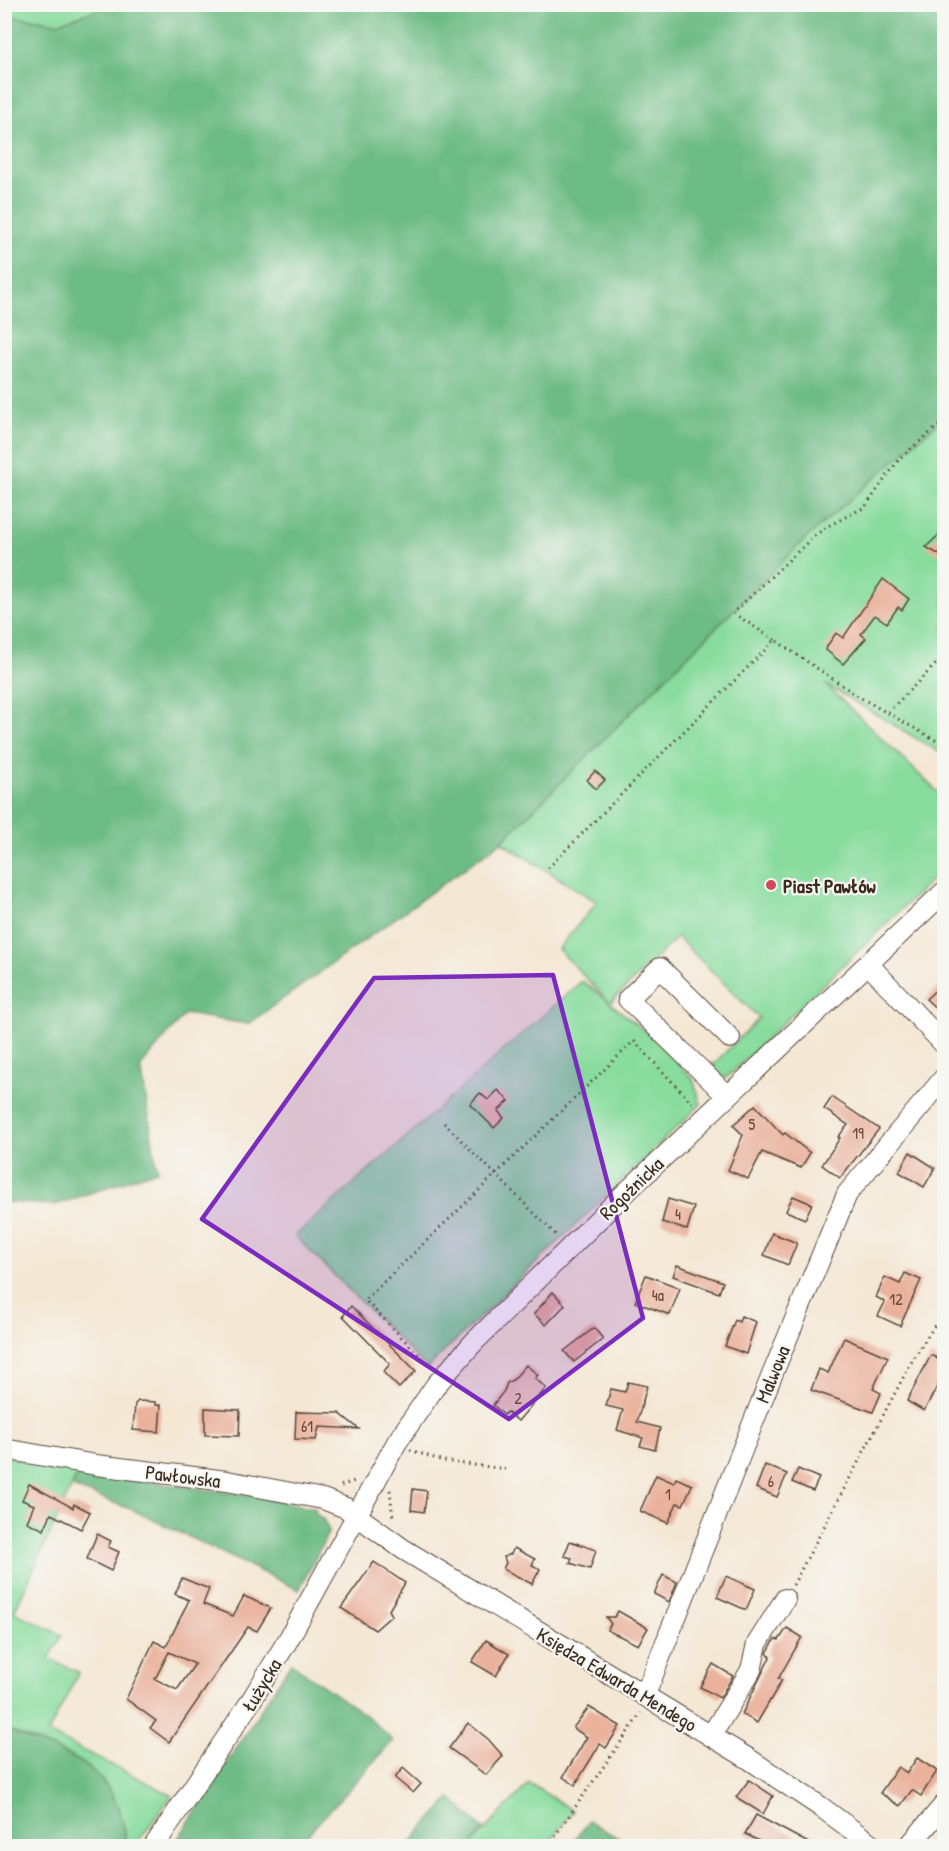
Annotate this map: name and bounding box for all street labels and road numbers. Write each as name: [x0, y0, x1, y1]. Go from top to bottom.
street label: Rogoźnicka: [593, 1150, 669, 1226]
street label: Malwowa: [748, 1341, 796, 1407]
street label: Pawłowska: [144, 1458, 222, 1494]
street label: Księdza Edwarda Mendego: [532, 1620, 702, 1738]
street label: Łużycka: [235, 1653, 288, 1717]

